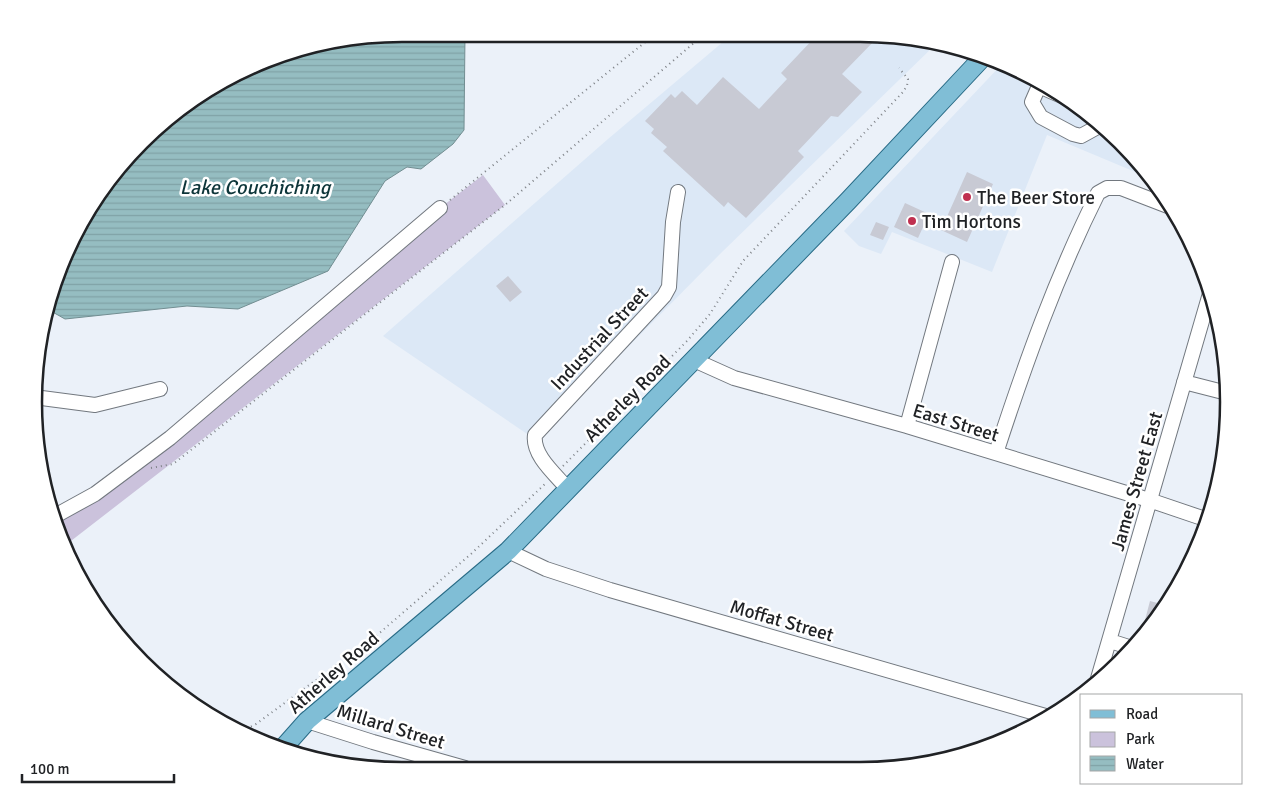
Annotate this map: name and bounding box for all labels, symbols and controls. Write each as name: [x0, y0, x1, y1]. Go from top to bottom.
water label: Lake Couchiching: [180, 175, 332, 200]
place label: The Beer Store: [977, 186, 1095, 210]
marker: The Beer Store: [961, 191, 973, 203]
place label: Tim Hortons: [922, 210, 1021, 234]
marker: Tim Hortons: [906, 215, 918, 227]
street label: Industrial Street: [546, 282, 654, 395]
street label: Atherley Road: [579, 350, 676, 447]
street label: East Street: [910, 398, 1002, 448]
street label: James Street East: [1106, 409, 1168, 554]
street label: Moffat Street: [727, 595, 837, 647]
street label: Atherley Road: [283, 627, 384, 719]
legend: [1080, 694, 1243, 784]
street label: Millard Street: [334, 699, 448, 755]
text: Road: [1126, 705, 1158, 723]
text: Park: [1126, 730, 1155, 748]
scale bar: [22, 752, 175, 784]
text: Water: [1126, 755, 1164, 773]
text: 100 m: [30, 760, 70, 778]

